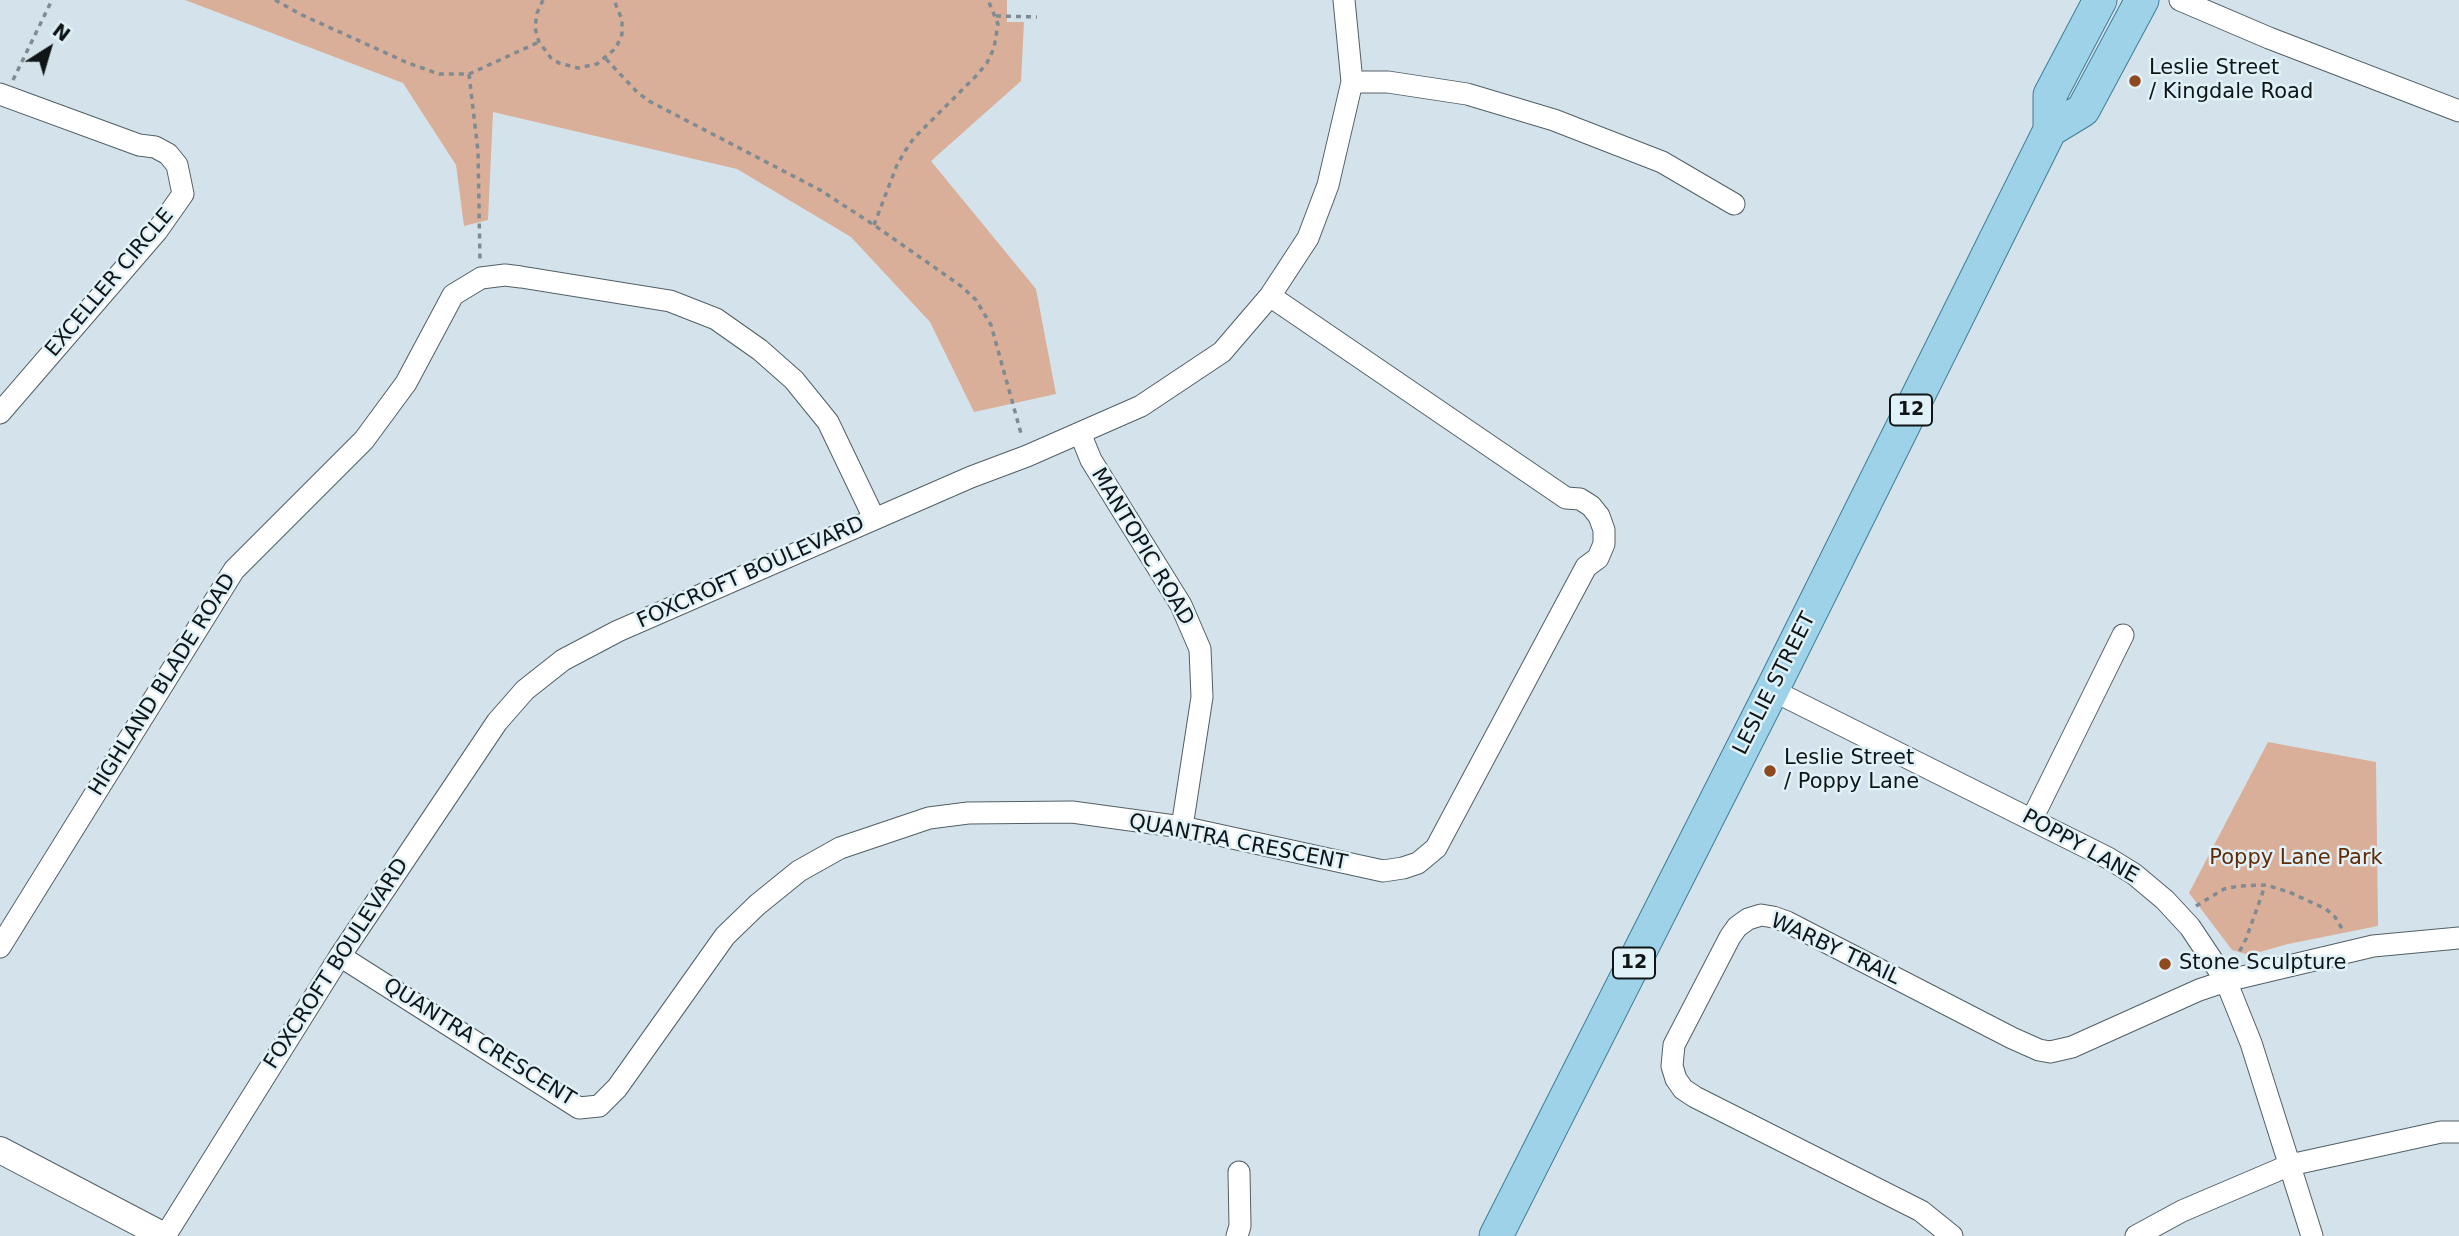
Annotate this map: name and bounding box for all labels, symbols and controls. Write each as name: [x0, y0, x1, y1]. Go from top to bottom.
north arrow: [14, 14, 84, 84]
text: N: [49, 19, 75, 46]
place label: Leslie Street / Kingdale Road: [2149, 56, 2313, 106]
marker: Leslie Street / Kingdale Road: [2127, 73, 2143, 89]
street label: EXCELLER CIRCLE: [41, 204, 179, 362]
road number: 12: [1890, 394, 1932, 426]
street label: MANTOPIC ROAD: [1085, 464, 1199, 630]
street label: FOXCROFT BOULEVARD: [633, 511, 869, 635]
street label: HIGHLAND BLADE ROAD: [84, 569, 242, 801]
street label: LESLIE STREET: [1728, 609, 1822, 759]
place label: Leslie Street / Poppy Lane: [1784, 746, 1919, 796]
marker: Leslie Street / Poppy Lane: [1762, 763, 1778, 779]
street label: POPPY LANE: [2017, 805, 2143, 889]
street label: QUANTRA CRESCENT: [1127, 809, 1349, 877]
park label: Poppy Lane Park: [2209, 846, 2383, 872]
street label: FOXCROFT BOULEVARD: [259, 854, 415, 1074]
street label: WARBY TRAIL: [1766, 909, 1904, 991]
road number: 12: [1613, 948, 1655, 979]
place label: Stone Sculpture: [2179, 951, 2346, 977]
marker: Stone Sculpture: [2157, 956, 2173, 972]
street label: QUANTRA CRESCENT: [378, 974, 580, 1112]

